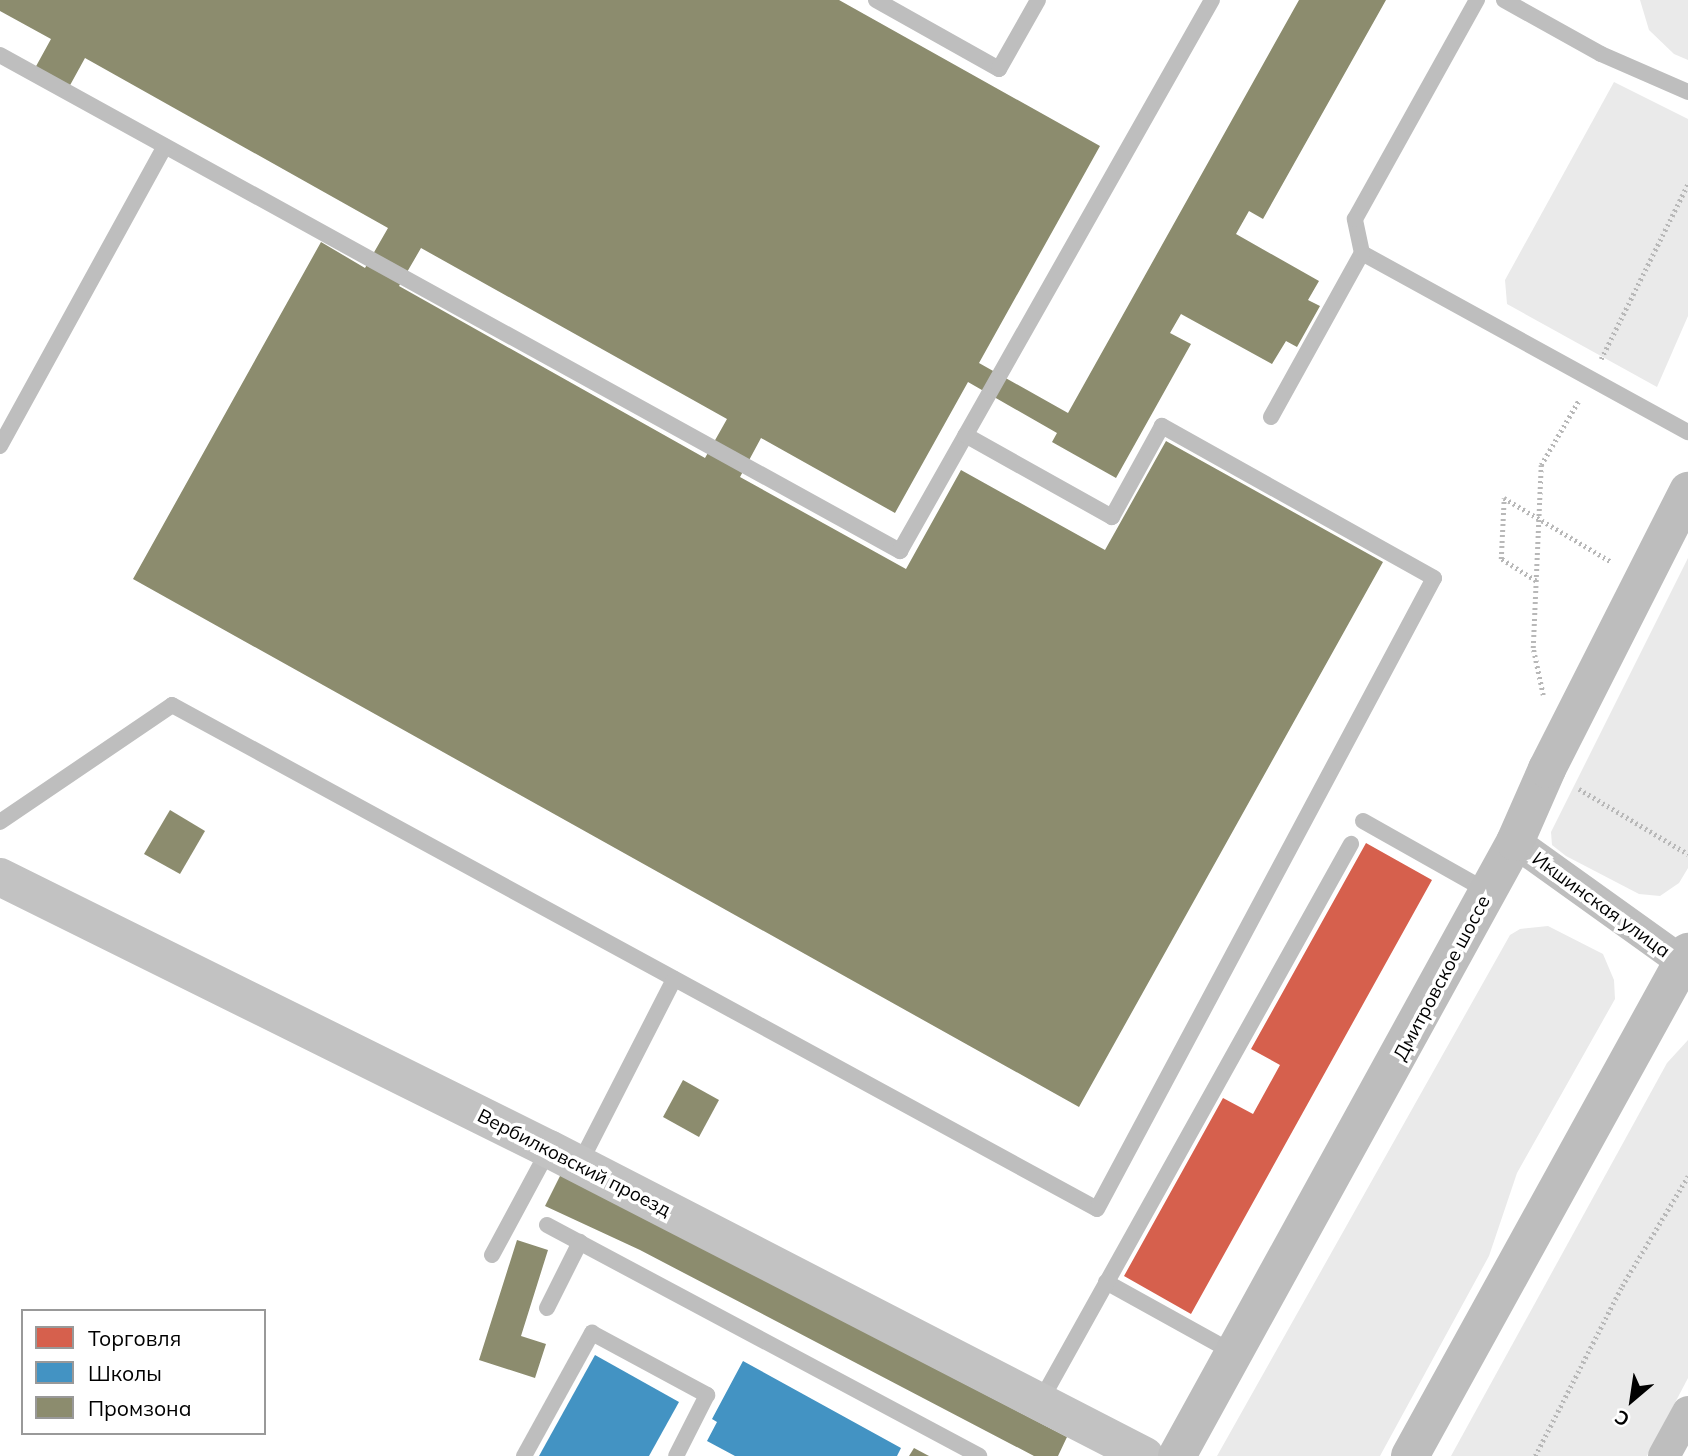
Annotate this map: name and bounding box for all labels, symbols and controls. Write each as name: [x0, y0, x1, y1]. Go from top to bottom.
street label: Икшинская улица: [1528, 847, 1674, 963]
street label: Дмитровское шоссе: [1389, 891, 1495, 1065]
street label: Вербилковский проезд: [474, 1104, 674, 1222]
legend: [21, 1309, 266, 1435]
text: Торговля: [88, 1325, 181, 1351]
text: Школы: [88, 1360, 162, 1386]
north arrow: [1597, 1365, 1667, 1435]
text: Промзона: [88, 1395, 191, 1421]
text: С: [1610, 1405, 1633, 1432]

